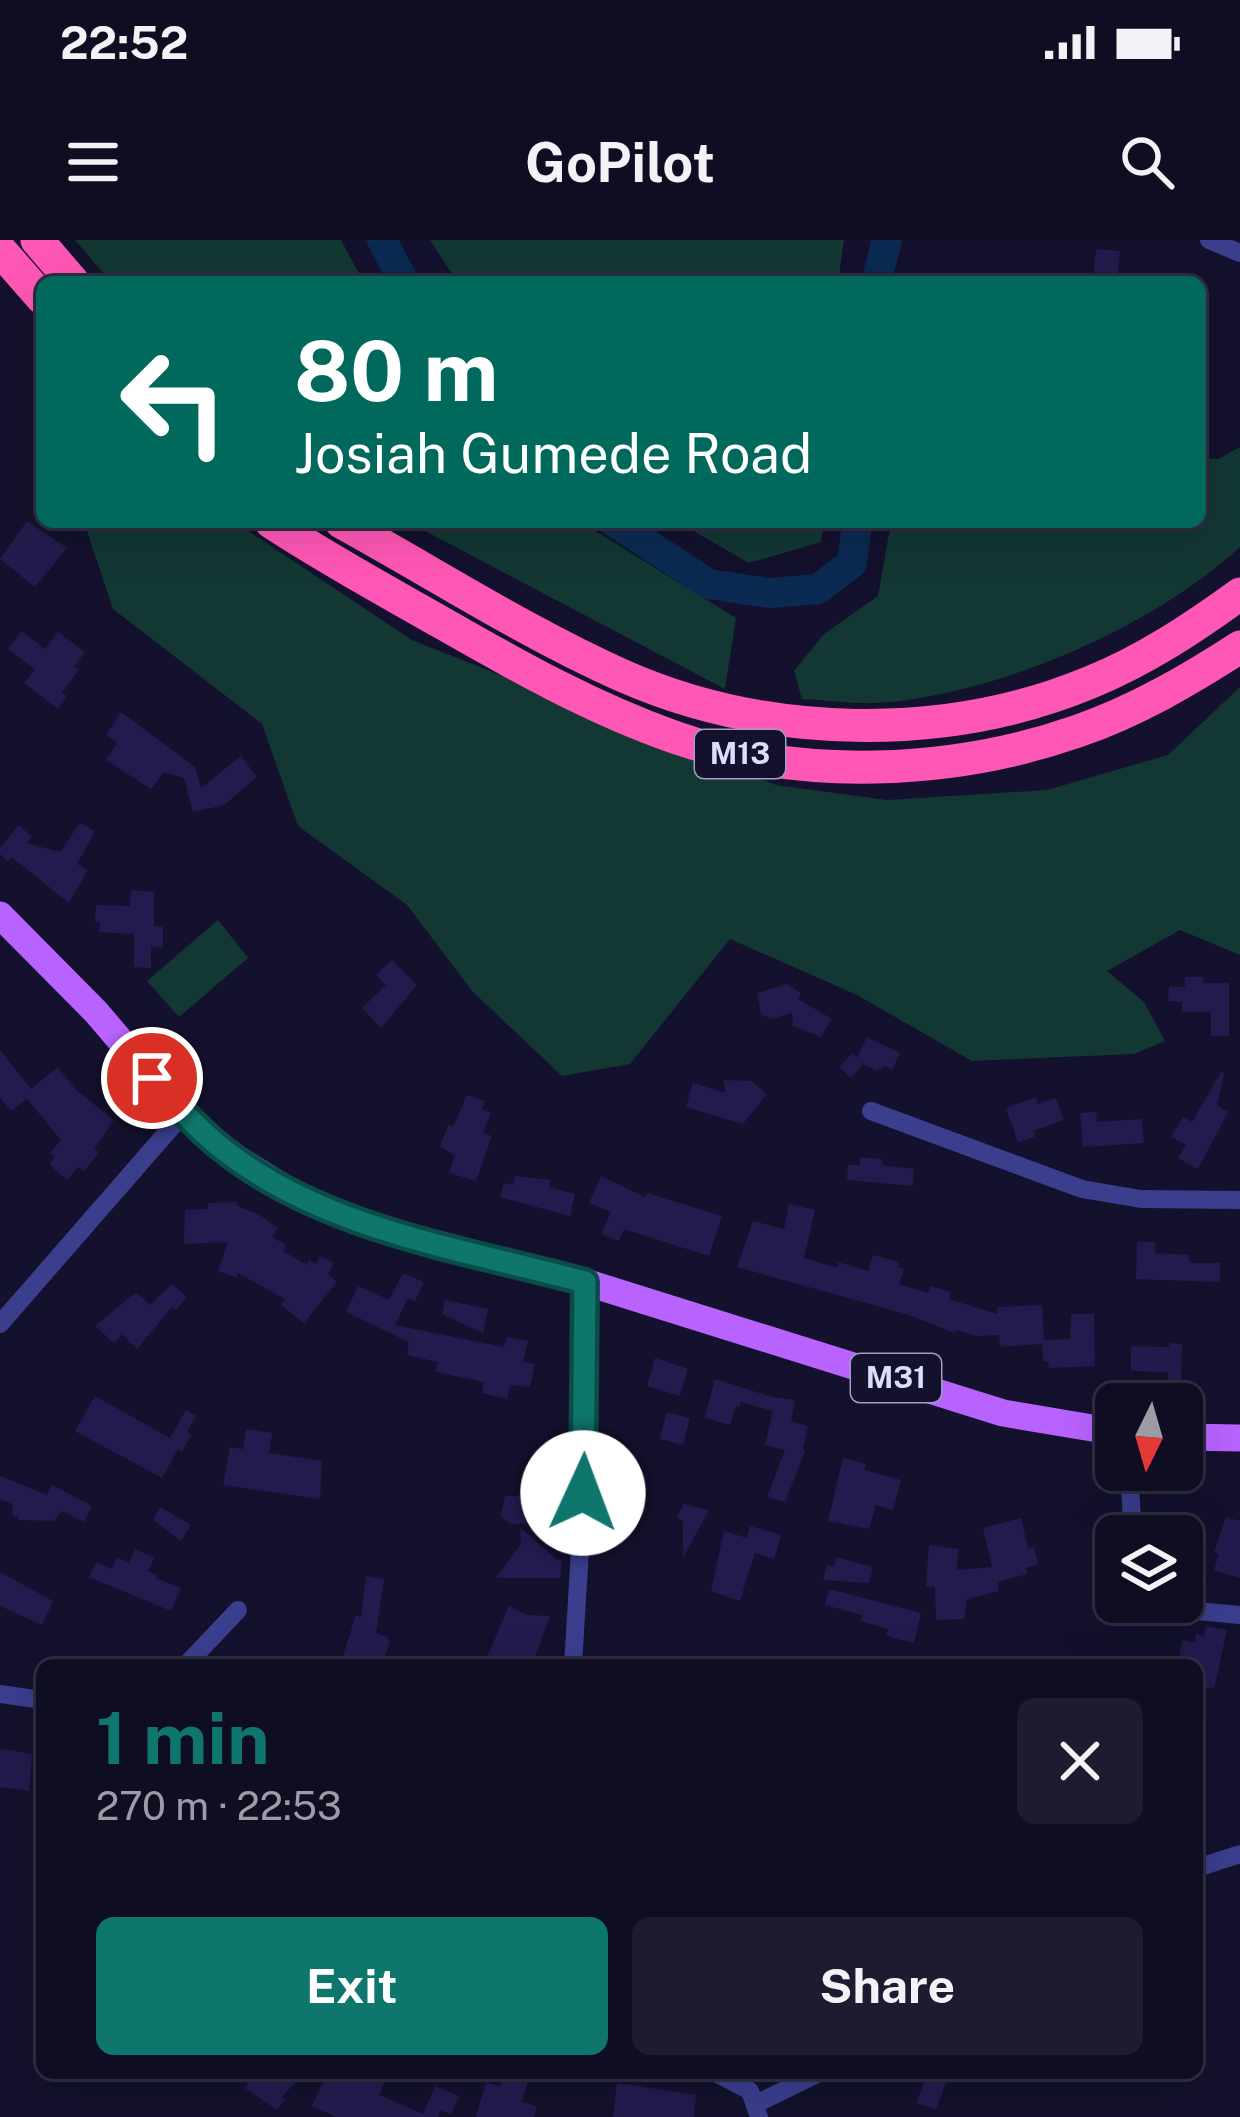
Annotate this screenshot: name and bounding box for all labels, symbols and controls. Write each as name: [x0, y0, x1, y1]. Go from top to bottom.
text: 22:52: [60, 16, 188, 69]
icon: menu: [60, 129, 126, 195]
icon: search: [1114, 129, 1180, 195]
text: GoPilot: [525, 131, 715, 194]
text: 80 m: [294, 321, 498, 420]
icon: left: [96, 324, 252, 480]
text: Josiah Gumede Road: [294, 422, 812, 485]
road number: M13: [695, 730, 785, 778]
pin: [101, 1027, 203, 1129]
icon: arrive: [119, 1045, 185, 1111]
road number: M31: [851, 1354, 941, 1402]
north arrow: [1095, 1383, 1203, 1491]
map controls: [1095, 1383, 1203, 1623]
position arrow: [520, 1430, 646, 1556]
button: layers: [1095, 1515, 1203, 1623]
text: 1 min: [96, 1696, 270, 1780]
button: close: [1017, 1698, 1143, 1824]
text: 270 m · 22:53: [96, 1783, 341, 1829]
button: Exit: [96, 1917, 608, 2055]
button: Share: [632, 1917, 1143, 2055]

